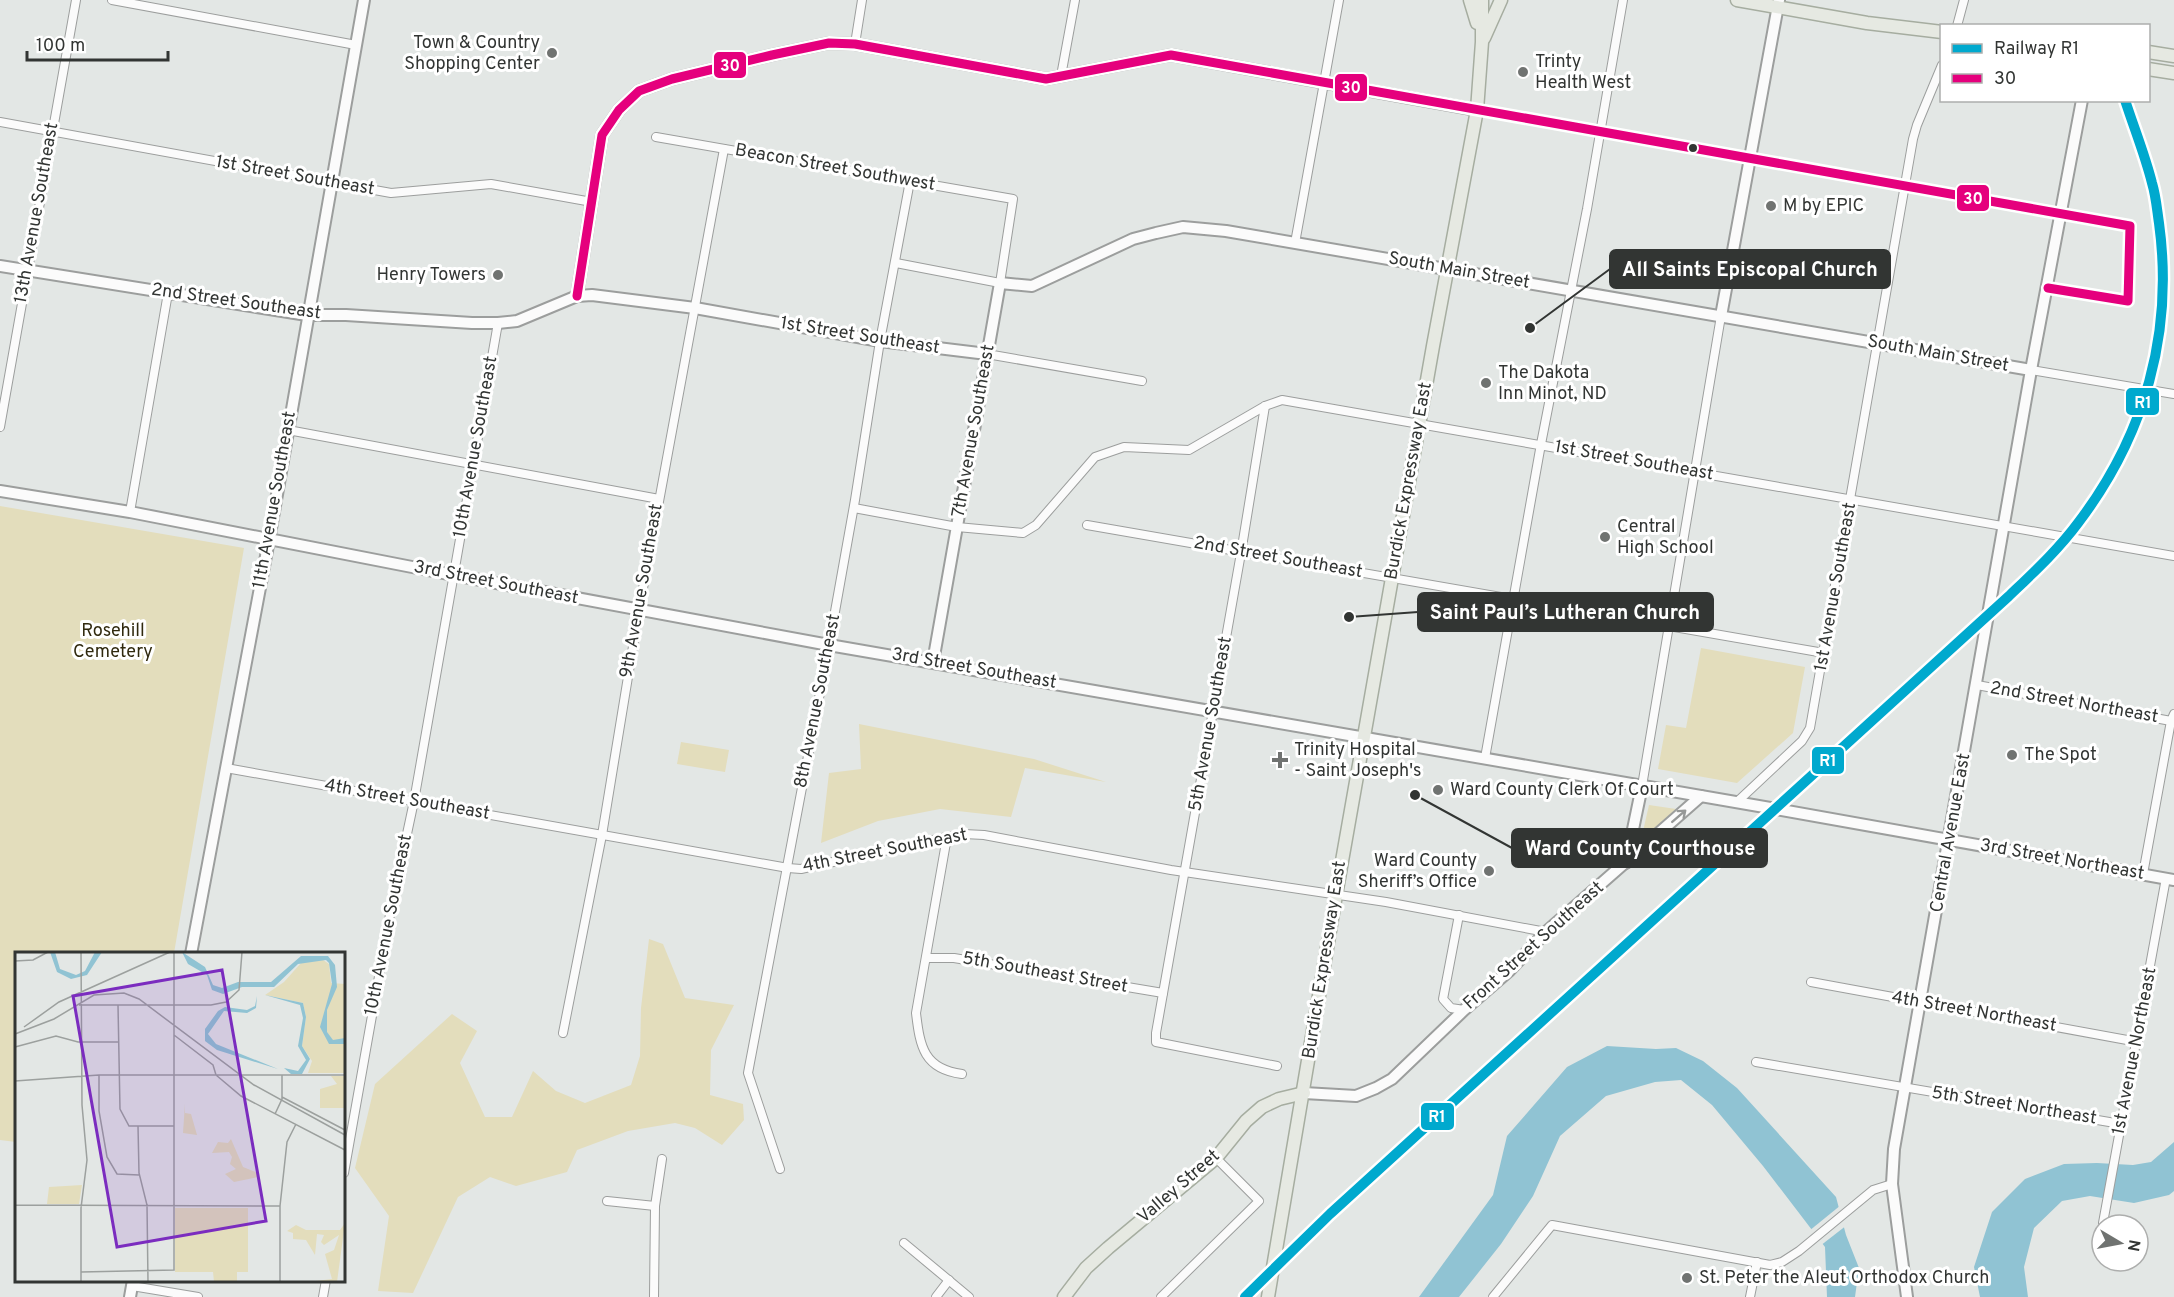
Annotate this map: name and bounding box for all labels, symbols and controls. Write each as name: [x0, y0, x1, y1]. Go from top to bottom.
scale bar: [27, 24, 168, 62]
legend: [1940, 24, 2150, 102]
place label: Town & Country Shopping Center: [404, 32, 540, 76]
text: 100 m: [36, 35, 85, 58]
text: Railway R1: [1994, 38, 2079, 61]
marker: Town & Country Shopping Center: [545, 46, 559, 60]
line badge: 30: [713, 51, 747, 79]
place label: Trinty Health West: [1535, 51, 1631, 95]
text: 30: [720, 57, 740, 77]
marker: Trinty Health West: [1516, 65, 1530, 79]
text: 30: [1994, 68, 2016, 91]
line badge: 30: [1334, 73, 1368, 102]
text: 30: [1341, 79, 1361, 99]
street label: 13th Avenue Southeast: [10, 121, 64, 305]
street label: Beacon Street Southwest: [733, 139, 937, 197]
unlabelled marker: [1687, 142, 1699, 154]
street label: 1st Street Southeast: [214, 151, 376, 201]
line badge: 30: [1956, 184, 1990, 212]
text: 30: [1963, 190, 1983, 210]
place label: M by EPIC: [1783, 195, 1864, 218]
marker: M by EPIC: [1764, 199, 1778, 213]
street label: South Main Street: [1386, 247, 1532, 295]
callout: All Saints Episcopal Church: [1610, 250, 1890, 288]
text: All Saints Episcopal Church: [1622, 258, 1878, 284]
place label: Henry Towers: [376, 264, 486, 287]
marker: Henry Towers: [491, 268, 505, 282]
street label: 2nd Street Southeast: [150, 279, 322, 325]
street label: 1st Street Southeast: [779, 312, 941, 360]
street label: South Main Street: [1865, 330, 2011, 378]
street label: 7th Avenue Southeast: [947, 343, 1001, 519]
street label: 10th Avenue Southeast: [449, 354, 503, 540]
place label: The Dakota Inn Minot, ND: [1498, 362, 1607, 406]
marker: The Dakota Inn Minot, ND: [1479, 376, 1493, 390]
street label: Burdick Expressway East: [1380, 380, 1438, 582]
line badge: R1: [2125, 387, 2160, 416]
text: R1: [2134, 394, 2152, 414]
street label: 11th Avenue Southeast: [248, 410, 302, 590]
street label: 1st Street Southeast: [1553, 436, 1715, 486]
street label: 1st Avenue Southeast: [1810, 501, 1862, 673]
street label: 9th Avenue Southeast: [615, 502, 669, 680]
place label: Central High School: [1617, 516, 1714, 560]
marker: Central High School: [1598, 530, 1612, 544]
street label: 2nd Street Southeast: [1192, 532, 1364, 584]
street label: 3rd Street Southeast: [412, 556, 580, 610]
callout: Saint Paul’s Lutheran Church: [1418, 593, 1713, 631]
text: Saint Paul’s Lutheran Church: [1430, 601, 1700, 627]
street label: 8th Avenue Southeast: [790, 612, 846, 790]
park label: Rosehill Cemetery: [73, 620, 153, 664]
street label: 5th Avenue Southeast: [1184, 635, 1238, 813]
street label: 3rd Street Southeast: [890, 643, 1058, 695]
street label: 2nd Street Northeast: [1988, 677, 2160, 729]
place label: Trinity Hospital - Saint Joseph's: [1294, 739, 1422, 783]
place label: The Spot: [2024, 744, 2097, 767]
line badge: R1: [1811, 746, 1845, 775]
marker: The Spot: [2005, 748, 2019, 762]
marker: Trinity Hospital - Saint Joseph's: [1271, 751, 1289, 769]
street label: Central Avenue East: [1926, 751, 1976, 915]
text: R1: [1819, 752, 1837, 772]
street label: 4th Street Southeast: [323, 774, 491, 826]
place label: Ward County Clerk Of Court: [1450, 779, 1674, 802]
marker: Ward County Clerk Of Court: [1431, 783, 1445, 797]
one-way arrow: [1671, 809, 1686, 823]
street label: 4th Street Southeast: [801, 824, 969, 878]
callout: Ward County Courthouse: [1512, 829, 1767, 867]
street label: 10th Avenue Southeast: [360, 832, 418, 1018]
street label: 3rd Street Northeast: [1978, 834, 2146, 886]
text: Ward County Courthouse: [1525, 837, 1755, 863]
place label: Ward County Sheriff’s Office: [1358, 850, 1477, 894]
street label: Burdick Expressway East: [1298, 859, 1352, 1061]
marker: Ward County Sheriff’s Office: [1482, 864, 1496, 878]
street label: Front Street Southeast: [1459, 877, 1609, 1015]
street label: 5th Southeast Street: [961, 947, 1129, 999]
inset map: [15, 952, 345, 1282]
street label: 1st Avenue Northeast: [2107, 965, 2163, 1137]
street label: 4th Street Northeast: [1890, 986, 2058, 1038]
street label: 5th Street Northeast: [1930, 1082, 2098, 1130]
line badge: R1: [1420, 1102, 1455, 1131]
text: R1: [1428, 1108, 1446, 1128]
street label: Valley Street: [1133, 1145, 1225, 1229]
north arrow: [2090, 1213, 2150, 1273]
text: N: [2122, 1238, 2144, 1253]
place label: St. Peter the Aleut Orthodox Church: [1699, 1267, 1990, 1290]
marker: St. Peter the Aleut Orthodox Church: [1680, 1271, 1694, 1285]

